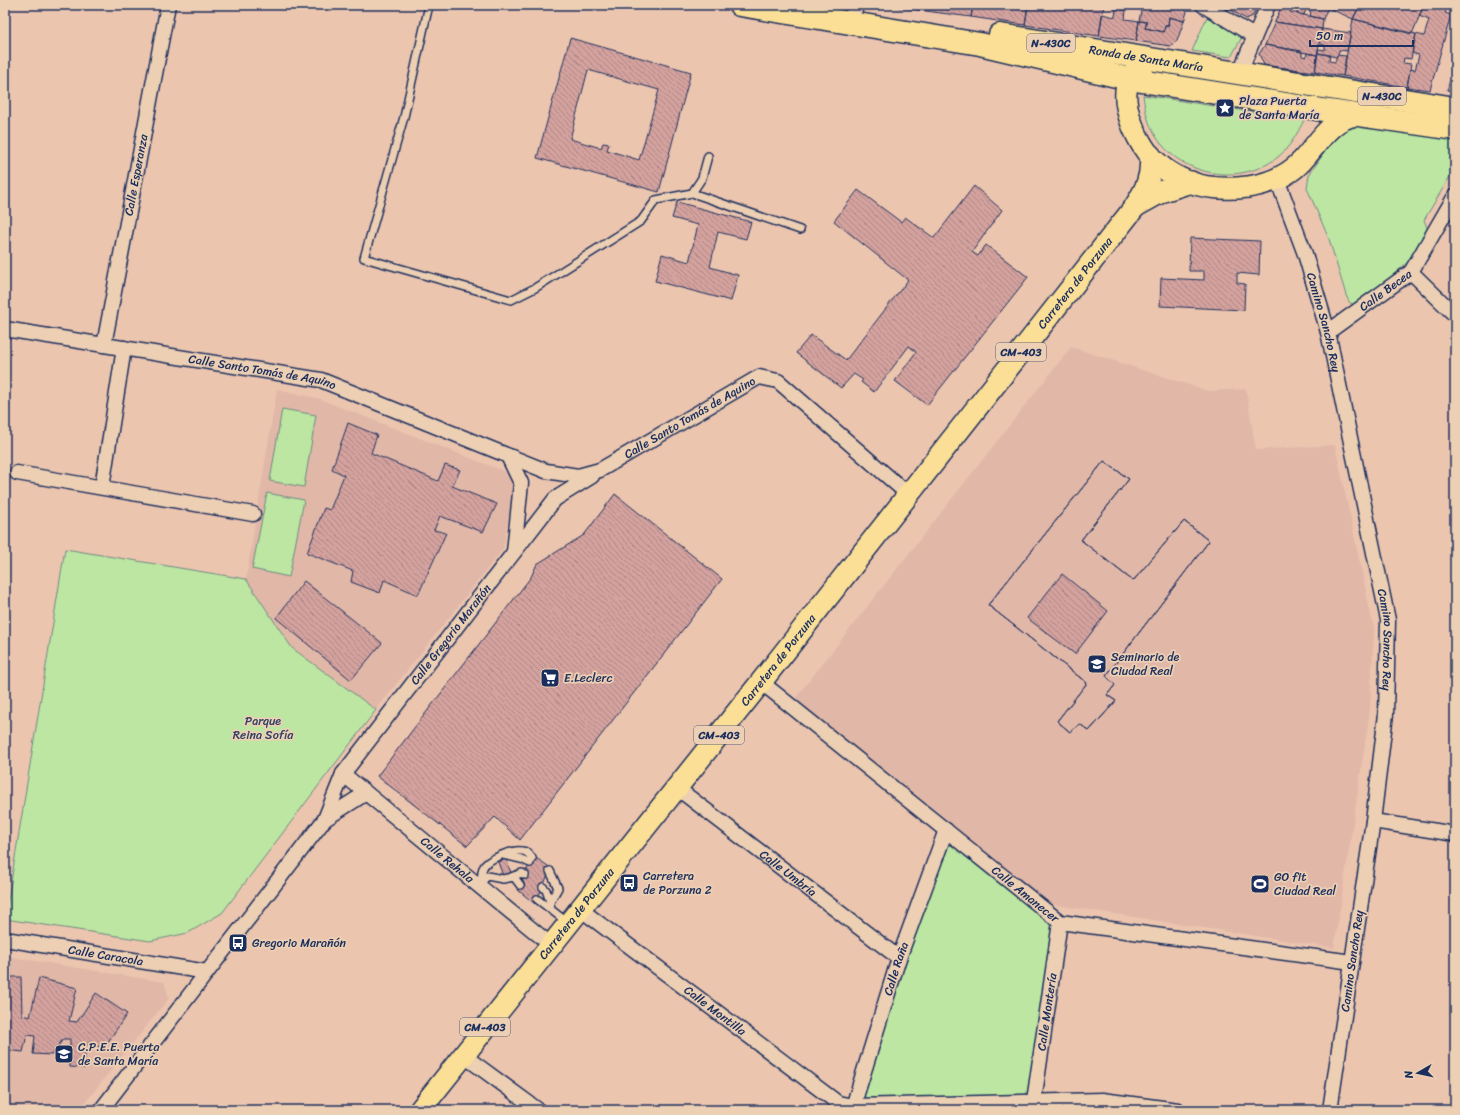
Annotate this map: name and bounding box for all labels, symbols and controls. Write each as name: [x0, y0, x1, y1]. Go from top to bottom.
scale bar: [1310, 22, 1413, 48]
text: 50 m: [1316, 25, 1343, 47]
road number: N-430C: [1027, 34, 1075, 52]
street label: Ronda de Santa María: [1087, 38, 1205, 78]
road number: N-430C: [1358, 87, 1406, 105]
place label: Plaza Puerta de Santa María: [1239, 90, 1320, 126]
place icon: Plaza Puerta de Santa María: [1214, 97, 1236, 119]
street label: Calle Esperanza: [118, 131, 155, 218]
street label: Carretera de Porzuna: [1032, 231, 1119, 334]
street label: Calle Becea: [1354, 263, 1418, 317]
street label: Camino Sancho Rey: [1300, 270, 1347, 375]
road number: CM-403: [996, 343, 1046, 361]
street label: Calle Santo Tomás de Aquino: [187, 348, 340, 396]
street label: Calle Santo Tomás de Aquino: [620, 370, 760, 465]
street label: Calle Gregorio Marañón: [404, 578, 497, 690]
street label: Camino Sancho Rey: [1371, 587, 1399, 692]
street label: Carretera de Porzuna: [735, 608, 822, 711]
place label: Seminario de Ciudad Real: [1111, 646, 1179, 682]
school or university icon: Seminario de Ciudad Real: [1086, 653, 1108, 675]
supermarket icon: E.Leclerc: [539, 667, 561, 689]
place label: E.Leclerc: [564, 667, 612, 689]
park label: Parque Reina Sofía: [233, 710, 294, 746]
road number: CM-403: [694, 726, 744, 744]
street label: Calle Rehala: [415, 831, 480, 889]
street label: Calle Umbría: [755, 844, 822, 902]
street label: Calle Amanecer: [986, 860, 1065, 929]
street label: Carretera de Porzuna: [533, 862, 621, 965]
place label: Carretera de Porzuna 2: [643, 865, 712, 901]
place label: GO fit Ciudad Real: [1274, 866, 1337, 902]
bus stop icon: Carretera de Porzuna 2: [618, 872, 640, 894]
sports icon: GO fit Ciudad Real: [1249, 873, 1271, 895]
street label: Camino Sancho Rey: [1334, 908, 1370, 1013]
bus stop icon: Gregorio Marañón: [227, 932, 249, 954]
place label: Gregorio Marañón: [252, 932, 346, 954]
street label: Calle Caracola: [67, 938, 145, 972]
street label: Calle Raña: [877, 939, 915, 998]
street label: Calle Montería: [1030, 971, 1064, 1052]
street label: Calle Montilla: [679, 980, 752, 1042]
road number: CM-403: [460, 1018, 510, 1036]
place label: C.P.E.E. Puerta de Santa María: [78, 1036, 160, 1072]
school or university icon: C.P.E.E. Puerta de Santa María: [53, 1043, 75, 1065]
north arrow: [1398, 1053, 1438, 1093]
text: N: [1399, 1069, 1419, 1081]

